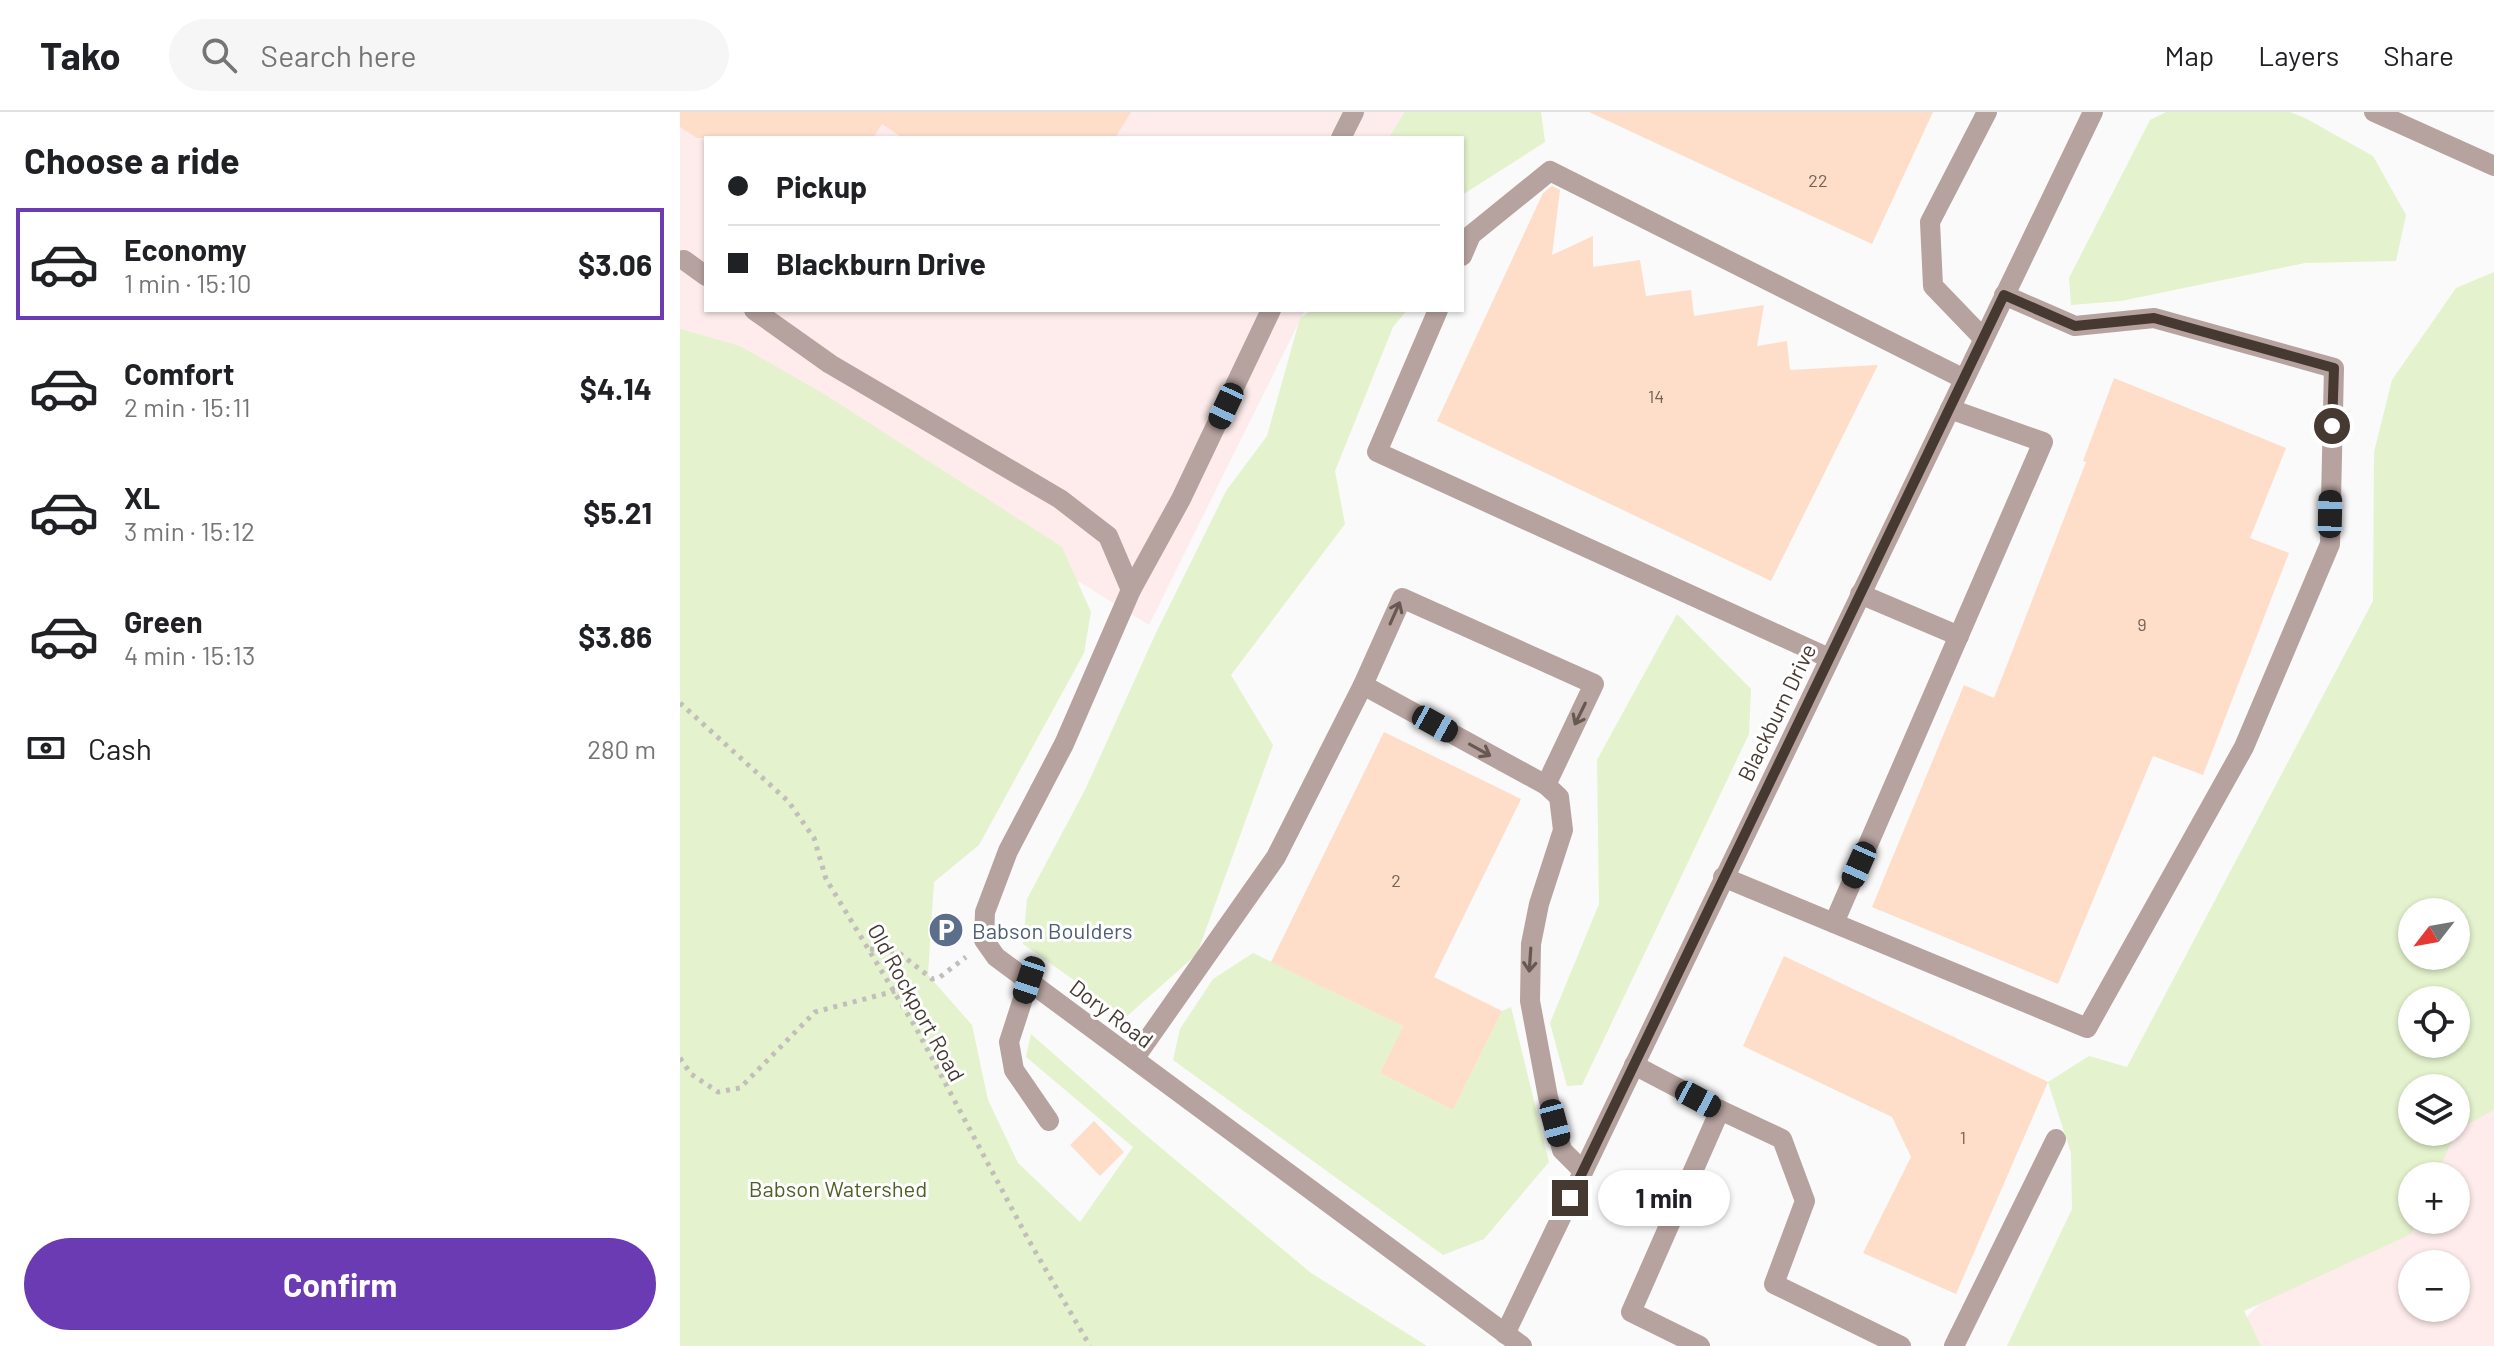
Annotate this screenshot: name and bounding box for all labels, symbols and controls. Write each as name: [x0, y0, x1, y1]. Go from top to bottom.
search box: [169, 19, 729, 91]
text: Tako: [40, 32, 121, 78]
icon: search: [197, 33, 241, 77]
text: Search here: [261, 37, 417, 73]
text: Map: [2164, 38, 2214, 72]
text: Layers: [2258, 38, 2339, 72]
text: Share: [2383, 38, 2454, 72]
text: Choose a ride: [24, 138, 240, 181]
text: Pickup: [776, 168, 867, 204]
house number: 22: [1808, 169, 1828, 191]
icon: car: [28, 228, 100, 300]
text: Economy: [124, 231, 247, 267]
text: Blackburn Drive: [776, 245, 986, 281]
text: $3.06: [578, 246, 652, 282]
text: 1 min · 15:10: [124, 267, 251, 298]
icon: car: [28, 352, 100, 424]
text: Comfort: [124, 355, 234, 391]
text: $4.14: [580, 370, 652, 406]
car: [1205, 379, 1247, 433]
house number: 14: [1648, 385, 1664, 407]
text: 2 min · 15:11: [124, 391, 251, 422]
route start: [2314, 408, 2350, 444]
icon: car: [28, 476, 100, 548]
text: XL: [124, 479, 160, 515]
car: [2318, 490, 2342, 538]
text: $5.21: [583, 494, 652, 530]
text: 3 min · 15:12: [124, 515, 255, 546]
icon: car: [28, 600, 100, 672]
one-way arrow: [1389, 602, 1404, 626]
text: Green: [124, 603, 203, 639]
house number: 9: [2137, 613, 2147, 635]
text: $3.86: [578, 618, 652, 654]
text: 4 min · 15:13: [124, 639, 255, 670]
street label: Blackburn Drive: [1732, 639, 1820, 785]
car: [1408, 702, 1462, 746]
one-way arrow: [1571, 702, 1587, 726]
icon: cash: [24, 726, 68, 770]
text: Cash: [88, 730, 152, 766]
text: 280 m: [587, 733, 656, 764]
one-way arrow: [1468, 742, 1492, 758]
car: [1838, 838, 1880, 892]
house number: 2: [1391, 869, 1401, 891]
north arrow: [2398, 898, 2470, 970]
map controls: [2398, 898, 2470, 1322]
parking icon: Babson Boulders: [927, 911, 965, 949]
place label: Babson Boulders: [972, 917, 1133, 943]
street label: Old Rockport Road: [863, 919, 971, 1085]
one-way arrow: [1522, 946, 1537, 973]
car: [1010, 953, 1048, 1007]
street label: Dory Road: [1065, 973, 1159, 1053]
button: locate: [2398, 986, 2470, 1058]
button: layers: [2398, 1074, 2470, 1146]
car: [1671, 1077, 1725, 1121]
car: [1537, 1097, 1573, 1149]
house number: 1: [1960, 1126, 1966, 1148]
button: +: [2398, 1162, 2470, 1234]
callout: 1 min: [1598, 1170, 1730, 1226]
park label: Babson Watershed: [749, 1175, 927, 1201]
route end: [1552, 1180, 1588, 1216]
text: 1 min: [1636, 1182, 1692, 1213]
button: Confirm: [24, 1238, 656, 1330]
button: −: [2398, 1250, 2470, 1322]

